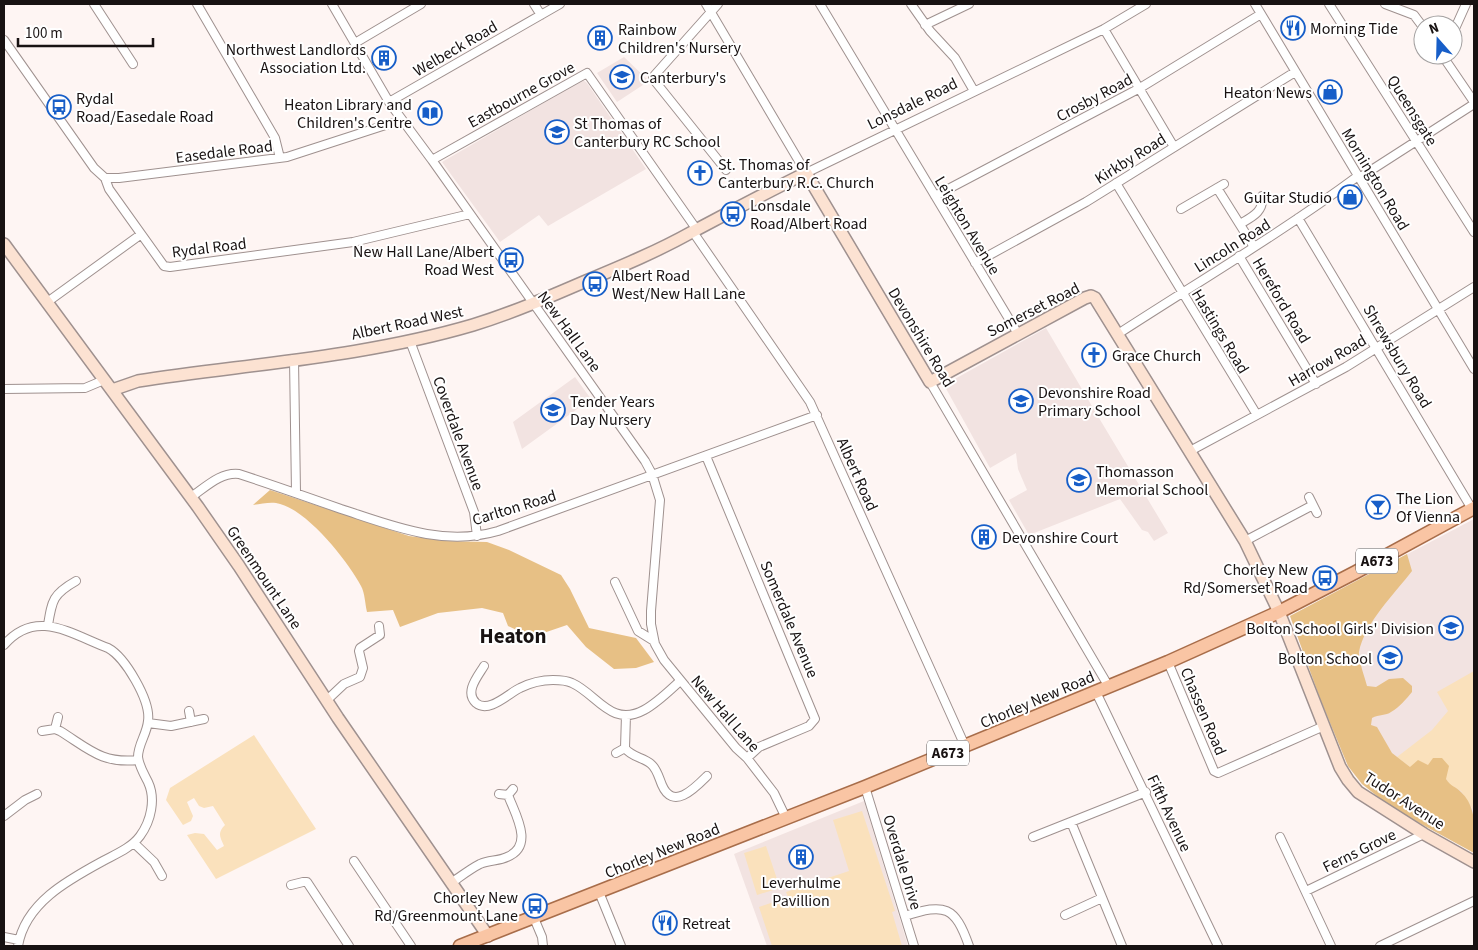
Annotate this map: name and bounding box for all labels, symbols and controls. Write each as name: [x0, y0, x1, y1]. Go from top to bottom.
scale bar: [18, 15, 152, 47]
restaurant icon: Morning Tide: [1280, 15, 1306, 41]
north arrow: [1413, 15, 1463, 65]
street label: Welbeck Road: [409, 16, 502, 82]
place label: Morning Tide: [1310, 18, 1398, 40]
text: N: [1426, 18, 1442, 40]
place label: Rainbow Children's Nursery: [618, 19, 742, 59]
text: 100 m: [25, 23, 63, 44]
building icon: Rainbow Children's Nursery: [587, 25, 613, 51]
place label: Northwest Landlords Association Ltd.: [226, 39, 366, 79]
building icon: Northwest Landlords Association Ltd.: [371, 45, 397, 71]
street label: Eastbourne Grove: [464, 56, 579, 133]
school or university icon: Canterbury's: [609, 64, 635, 90]
place label: Canterbury's: [640, 67, 726, 89]
street label: Crosby Road: [1052, 69, 1137, 127]
street label: Queensgate: [1382, 71, 1443, 150]
street label: Lonsdale Road: [863, 72, 961, 135]
shop icon: Heaton News: [1317, 79, 1343, 105]
place label: Heaton News: [1224, 82, 1312, 104]
place label: Rydal Road/Easedale Road: [76, 88, 214, 128]
bus stop icon: Rydal Road/Easedale Road: [46, 94, 72, 120]
place label: Heaton Library and Children's Centre: [284, 94, 412, 134]
library icon: Heaton Library and Children's Centre: [417, 100, 443, 126]
place label: St Thomas of Canterbury RC School: [574, 113, 720, 153]
school or university icon: St Thomas of Canterbury RC School: [544, 119, 570, 145]
street label: Mornington Road: [1336, 124, 1414, 235]
street label: Kirkby Road: [1091, 128, 1170, 190]
street label: Easedale Road: [174, 135, 274, 169]
place label: St. Thomas of Canterbury R.C. Church: [718, 154, 874, 194]
church icon: St. Thomas of Canterbury R.C. Church: [687, 160, 713, 186]
street label: Leighton Avenue: [929, 172, 1005, 279]
shop icon: Guitar Studio: [1337, 184, 1363, 210]
place label: Guitar Studio: [1244, 187, 1332, 209]
place label: Lonsdale Road/Albert Road: [750, 195, 867, 235]
bus stop icon: Lonsdale Road/Albert Road: [720, 201, 746, 227]
street label: Lincoln Road: [1190, 214, 1275, 278]
street label: Rydal Road: [171, 232, 248, 263]
place label: New Hall Lane/Albert Road West: [353, 241, 495, 281]
bus stop icon: New Hall Lane/Albert Road West: [498, 247, 524, 273]
street label: Hereford Road: [1247, 253, 1315, 348]
place label: Albert Road West/New Hall Lane: [612, 265, 746, 305]
bus stop icon: Albert Road West/New Hall Lane: [582, 271, 608, 297]
street label: Somerset Road: [983, 277, 1084, 343]
street label: Devonshire Road: [883, 283, 960, 392]
street label: Hastings Road: [1186, 285, 1254, 378]
street label: New Hall Lane: [532, 287, 606, 377]
street label: Albert Road West: [349, 300, 466, 346]
street label: Shrewsbury Road: [1357, 301, 1437, 412]
street label: Harrow Road: [1284, 330, 1371, 392]
church icon: Grace Church: [1081, 342, 1107, 368]
place label: Grace Church: [1112, 345, 1201, 367]
street label: Coverdale Avenue: [427, 373, 489, 494]
place label: Devonshire Road Primary School: [1038, 382, 1151, 422]
school or university icon: Devonshire Road Primary School: [1008, 388, 1034, 414]
place label: Tender Years Day Nursery: [570, 391, 655, 431]
school or university icon: Tender Years Day Nursery: [540, 397, 566, 423]
street label: Albert Road: [831, 434, 883, 515]
place label: Thomasson Memorial School: [1096, 461, 1208, 501]
school or university icon: Thomasson Memorial School: [1066, 467, 1092, 493]
street label: Carlton Road: [469, 485, 559, 531]
place label: The Lion Of Vienna: [1396, 488, 1460, 528]
bar icon: The Lion Of Vienna: [1365, 494, 1391, 520]
street label: Greenmount Lane: [221, 521, 307, 634]
building icon: Devonshire Court: [971, 524, 997, 550]
place label: Devonshire Court: [1002, 527, 1119, 549]
road number: A673: [1356, 548, 1398, 574]
street label: Somerdale Avenue: [754, 557, 824, 681]
place label: Chorley New Rd/Somerset Road: [1183, 559, 1308, 599]
bus stop icon: Chorley New Rd/Somerset Road: [1312, 565, 1338, 591]
school or university icon: Bolton School Girls' Division: [1438, 615, 1464, 641]
place label: Bolton School Girls' Division: [1246, 618, 1434, 640]
district label: Heaton: [480, 621, 546, 651]
school or university icon: Bolton School: [1377, 645, 1403, 671]
place label: Bolton School: [1278, 648, 1372, 670]
street label: Chassen Road: [1175, 664, 1231, 759]
street label: Chorley New Road: [977, 666, 1098, 734]
street label: New Hall Lane: [686, 670, 765, 757]
road number: A673: [927, 740, 969, 766]
street label: Tudor Avenue: [1360, 767, 1449, 835]
street label: Fifth Avenue: [1142, 771, 1197, 856]
street label: Overdale Drive: [877, 812, 927, 913]
street label: Chorley New Road: [602, 818, 723, 884]
street label: Ferns Grove: [1319, 824, 1400, 878]
building icon: Leverhulme Pavillion: [788, 844, 814, 870]
place label: Leverhulme Pavillion: [761, 872, 841, 912]
place label: Chorley New Rd/Greenmount Lane: [374, 887, 518, 927]
bus stop icon: Chorley New Rd/Greenmount Lane: [522, 893, 548, 919]
restaurant icon: Retreat: [652, 910, 678, 936]
place label: Retreat: [682, 913, 731, 935]

